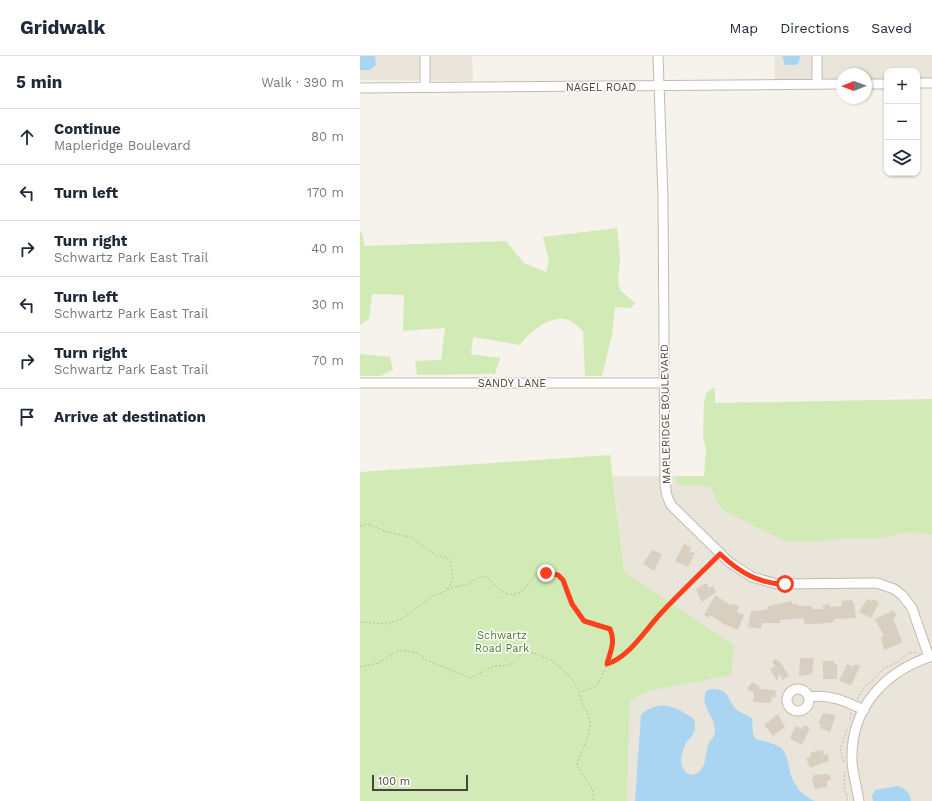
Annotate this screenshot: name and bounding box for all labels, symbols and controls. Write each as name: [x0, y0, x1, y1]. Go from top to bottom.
text: Gridwalk: [20, 16, 105, 39]
text: Map: [730, 20, 758, 36]
text: Directions: [780, 20, 849, 36]
text: Saved: [871, 20, 912, 36]
north arrow: [836, 68, 872, 104]
map controls: [884, 68, 920, 176]
button: +: [884, 68, 920, 104]
text: 5 min: [16, 72, 62, 92]
text: Walk · 390 m: [261, 75, 344, 90]
street label: NAGEL ROAD: [566, 81, 636, 94]
button: −: [884, 104, 920, 140]
text: Continue: [54, 120, 121, 138]
icon: ahead: [16, 126, 38, 148]
text: 80 m: [311, 129, 344, 144]
text: Mapleridge Boulevard: [54, 138, 191, 153]
button: layers: [884, 140, 920, 176]
icon: left: [16, 182, 38, 204]
text: Turn left: [54, 184, 118, 202]
text: 170 m: [307, 185, 344, 200]
text: Turn right: [54, 232, 127, 250]
icon: right: [16, 238, 38, 260]
text: 40 m: [311, 241, 344, 256]
text: Schwartz Park East Trail: [54, 250, 208, 265]
text: Turn left: [54, 288, 118, 306]
icon: left: [16, 294, 38, 316]
text: 30 m: [312, 297, 344, 312]
text: Schwartz Park East Trail: [54, 306, 208, 321]
text: Turn right: [54, 344, 127, 362]
street label: MAPLERIDGE BOULEVARD: [658, 344, 673, 484]
icon: right: [16, 350, 38, 372]
text: 70 m: [312, 353, 344, 368]
text: Schwartz Park East Trail: [54, 362, 208, 377]
street label: SANDY LANE: [478, 377, 546, 390]
icon: arrive: [16, 406, 38, 428]
text: Arrive at destination: [54, 408, 206, 426]
route end: [537, 564, 555, 582]
route start: [776, 575, 794, 593]
park label: Schwartz Road Park: [475, 629, 529, 655]
scale bar: [372, 773, 468, 792]
text: 100 m: [378, 775, 410, 788]

